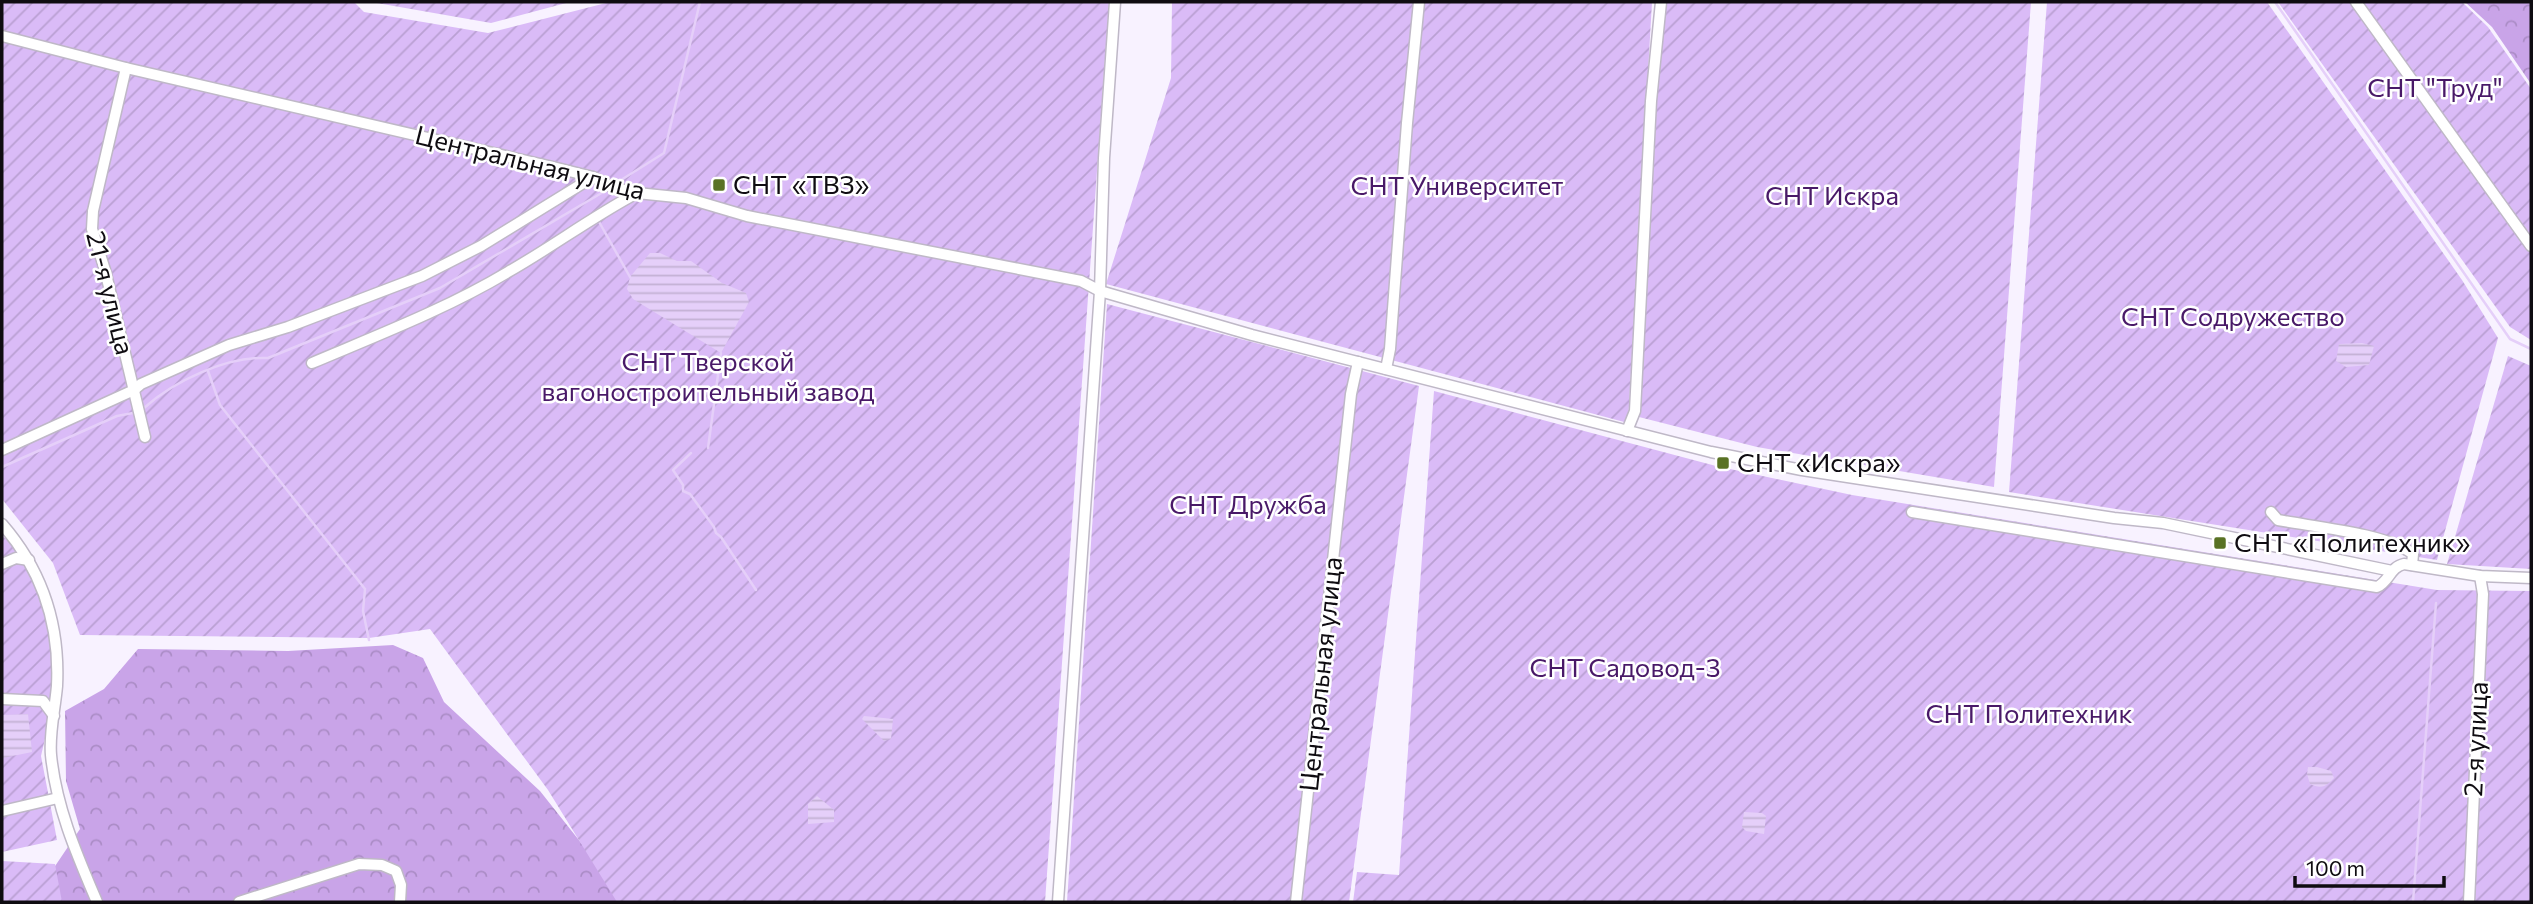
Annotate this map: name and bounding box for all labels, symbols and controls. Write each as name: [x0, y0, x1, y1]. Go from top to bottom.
park label: СНТ "Труд": [2367, 71, 2503, 102]
street label: Центральная улица: [412, 118, 648, 205]
place label: СНТ «ТВЗ»: [733, 168, 869, 199]
park label: СНТ Университет: [1350, 169, 1564, 200]
marker: СНТ «ТВЗ»: [711, 177, 727, 193]
park label: СНТ Искра: [1765, 179, 1899, 210]
street label: 21-я улица: [81, 228, 142, 358]
park label: СНТ Содружество: [2121, 300, 2345, 331]
park label: СНТ Тверской вагоностроительный завод: [541, 345, 875, 406]
place label: СНТ «Искра»: [1737, 446, 1901, 477]
marker: СНТ «Искра»: [1715, 455, 1731, 471]
park label: СНТ Дружба: [1169, 488, 1327, 519]
place label: СНТ «Политехник»: [2234, 526, 2470, 557]
marker: СНТ «Политехник»: [2212, 535, 2228, 551]
street label: Центральная улица: [1292, 555, 1347, 793]
park label: СНТ Садовод-3: [1529, 651, 1721, 682]
street label: 2-я улица: [2456, 681, 2493, 797]
park label: СНТ Политехник: [1926, 697, 2133, 728]
scale bar: [2295, 844, 2444, 888]
text: 100 m: [2306, 855, 2365, 880]

